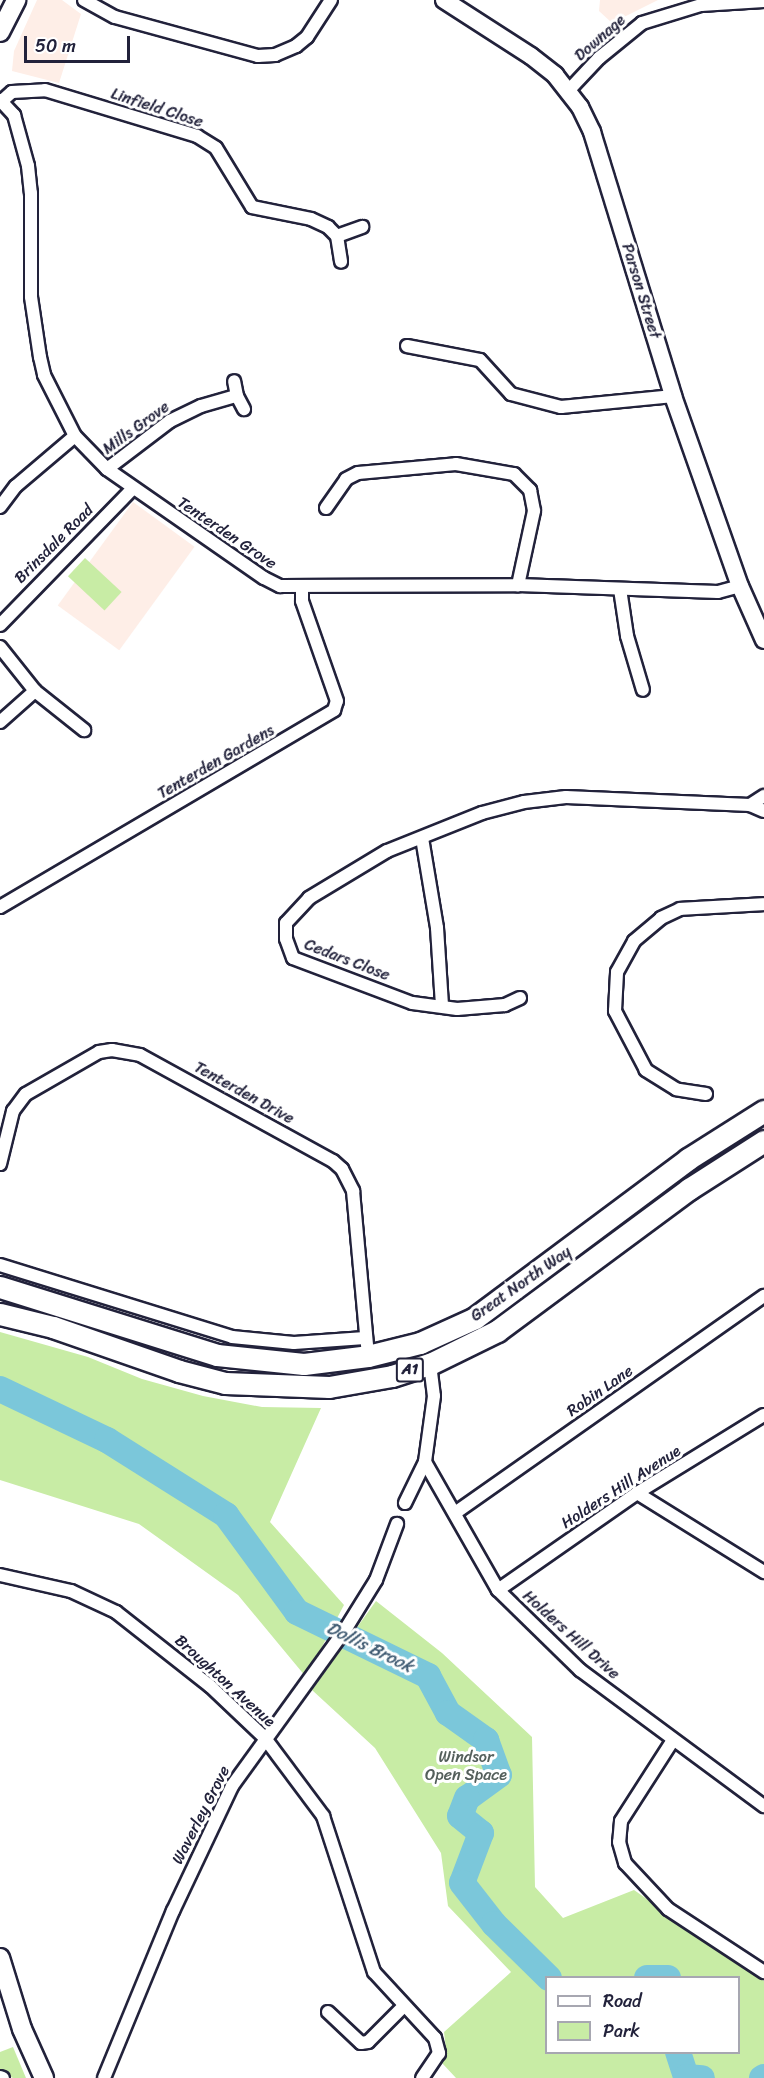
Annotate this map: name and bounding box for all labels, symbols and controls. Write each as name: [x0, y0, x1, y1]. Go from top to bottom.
street label: Downage: [571, 11, 629, 65]
scale bar: [27, 24, 134, 62]
text: 50 m: [35, 30, 76, 62]
street label: Linfield Close: [108, 84, 206, 132]
street label: Parson Street: [617, 241, 665, 341]
street label: Mills Grove: [99, 397, 173, 459]
street label: Tenterden Grove: [174, 493, 280, 573]
street label: Brinsdale Road: [11, 501, 97, 587]
street label: Tenterden Gardens: [154, 721, 278, 803]
street label: Cedars Close: [301, 935, 393, 985]
street label: Tenterden Drive: [191, 1058, 297, 1128]
street label: Great North Way: [467, 1242, 575, 1326]
road number: A1: [395, 1358, 425, 1382]
street label: Robin Lane: [563, 1361, 637, 1421]
street label: Holders Hill Avenue: [558, 1441, 684, 1533]
street label: Holders Hill Drive: [519, 1586, 623, 1684]
water label: Dollis Brook: [323, 1617, 417, 1677]
street label: Broughton Avenue: [171, 1631, 279, 1731]
park label: Windsor Open Space: [425, 1747, 507, 1785]
street label: Waverley Grove: [168, 1763, 234, 1867]
legend: [545, 1976, 740, 2054]
text: Road: [603, 1985, 642, 2017]
text: Park: [603, 2015, 640, 2047]

